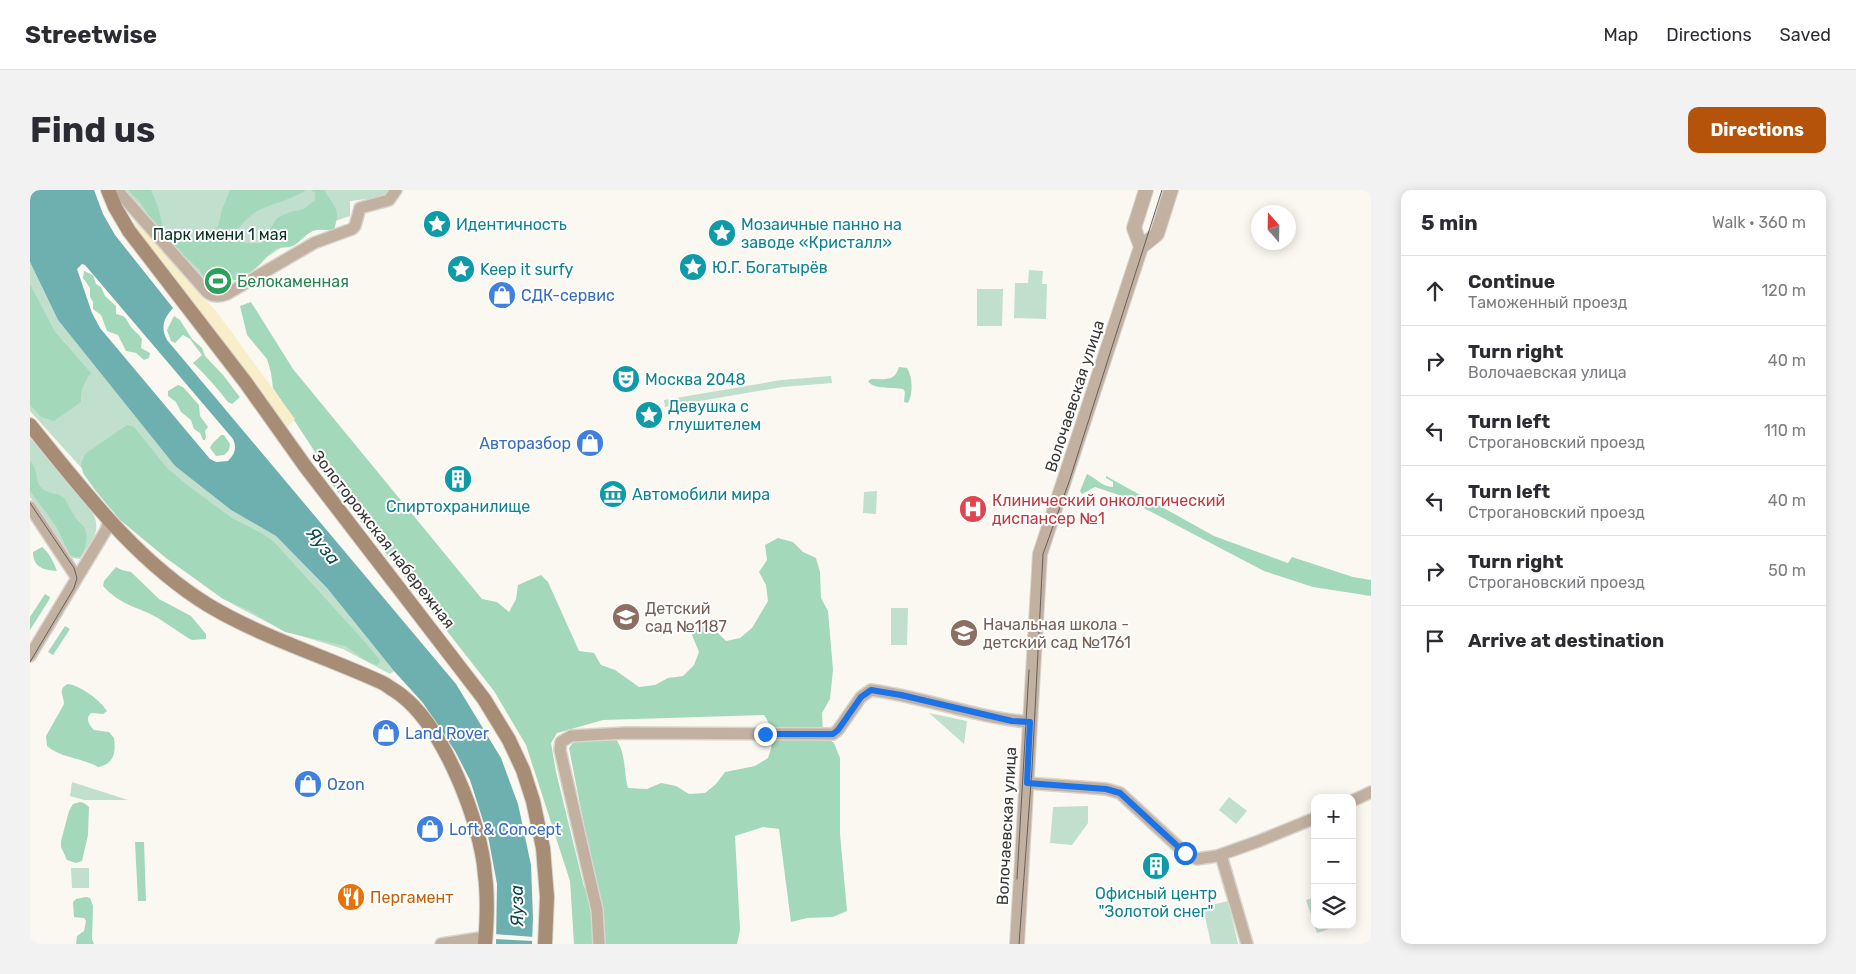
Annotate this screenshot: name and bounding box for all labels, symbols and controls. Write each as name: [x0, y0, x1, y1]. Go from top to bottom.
text: Streetwise: [25, 21, 157, 49]
text: Map: [1603, 24, 1638, 46]
text: Directions: [1666, 24, 1752, 46]
text: Saved: [1780, 24, 1831, 46]
button: Directions: [1688, 107, 1826, 153]
text: Find us: [30, 109, 155, 151]
north arrow: [1251, 205, 1296, 250]
place icon: Идентичность: [422, 209, 452, 239]
text: 5 min: [1421, 210, 1478, 235]
text: Walk · 360 m: [1712, 213, 1806, 232]
place label: Идентичность: [456, 215, 567, 234]
place label: Мозаичные панно на заводе «Кристалл»: [741, 215, 902, 252]
place icon: Мозаичные панно на заводе «Кристалл»: [707, 218, 737, 248]
park label: Парк имени 1 мая: [153, 225, 287, 244]
place icon: Ю.Г. Богатырёв: [678, 252, 708, 282]
place icon: Keep it surfy: [446, 254, 476, 284]
place label: Ю.Г. Богатырёв: [712, 258, 828, 277]
place label: Keep it surfy: [480, 260, 574, 279]
sports icon: Белокаменная: [203, 266, 233, 296]
text: Continue: [1468, 270, 1555, 293]
place label: Белокаменная: [237, 272, 349, 291]
icon: ahead: [1421, 277, 1449, 305]
shop icon: СДК-сервис: [487, 280, 517, 310]
text: 120 m: [1761, 281, 1806, 300]
place label: СДК-сервис: [521, 286, 615, 305]
text: Таможенный проезд: [1468, 293, 1627, 312]
street label: Волочаевская улица: [1041, 318, 1108, 475]
text: Turn right: [1468, 340, 1563, 363]
icon: right: [1421, 347, 1449, 375]
text: 40 m: [1768, 351, 1806, 370]
text: Волочаевская улица: [1468, 363, 1627, 382]
theatre icon: Москва 2048: [611, 364, 641, 394]
place label: Москва 2048: [645, 370, 746, 389]
place label: Девушка с глушителем: [668, 397, 761, 434]
place icon: Девушка с глушителем: [634, 400, 664, 430]
text: Turn left: [1468, 410, 1550, 433]
icon: left: [1421, 417, 1449, 445]
text: 110 m: [1764, 421, 1806, 440]
shop icon: Авторазбор: [575, 428, 605, 458]
text: Строгановский проезд: [1468, 433, 1645, 452]
place label: Авторазбор: [479, 434, 571, 453]
street label: Золоторожская набережная: [308, 447, 459, 632]
building icon: Спиртохранилище: [443, 464, 473, 494]
museum icon: Автомобили мира: [598, 479, 628, 509]
text: Turn left: [1468, 480, 1550, 503]
place label: Автомобили мира: [632, 485, 770, 504]
icon: left: [1421, 487, 1449, 515]
place label: Клинический онкологический диспансер №1: [992, 491, 1225, 528]
text: 40 m: [1768, 491, 1806, 510]
hospital icon: Клинический онкологический диспансер №1: [958, 494, 988, 524]
place label: Спиртохранилище: [386, 497, 530, 516]
text: Строгановский проезд: [1468, 503, 1645, 522]
water label: Яуза: [301, 523, 345, 570]
text: Turn right: [1468, 550, 1563, 573]
icon: right: [1421, 557, 1449, 585]
text: 50 m: [1768, 561, 1806, 580]
text: Строгановский проезд: [1468, 573, 1645, 592]
place label: Детский сад №1187: [645, 599, 727, 636]
school or university icon: Детский сад №1187: [611, 602, 641, 632]
place label: Начальная школа - детский сад №1761: [983, 615, 1131, 652]
school or university icon: Начальная школа - детский сад №1761: [949, 618, 979, 648]
icon: arrive: [1421, 627, 1449, 655]
text: Arrive at destination: [1468, 629, 1664, 652]
shop icon: Land Rover: [371, 718, 401, 748]
route end: [754, 723, 777, 746]
place label: Land Rover: [405, 724, 489, 743]
street label: Волочаевская улица: [993, 746, 1020, 906]
shop icon: Ozon: [293, 769, 323, 799]
place label: Ozon: [327, 775, 365, 794]
map controls: [1311, 794, 1356, 929]
button: +: [1311, 794, 1356, 839]
shop icon: Loft & Concept: [415, 814, 445, 844]
place label: Loft & Concept: [449, 820, 561, 839]
button: −: [1311, 839, 1356, 884]
route start: [1174, 842, 1197, 865]
building icon: Офисный центр "Золотой снег": [1141, 851, 1171, 881]
restaurant icon: Пергамент: [336, 882, 366, 912]
water label: Яуза: [506, 884, 528, 927]
place label: Офисный центр "Золотой снег": [1095, 884, 1217, 921]
button: layers: [1311, 884, 1356, 929]
place label: Пергамент: [370, 888, 453, 907]

